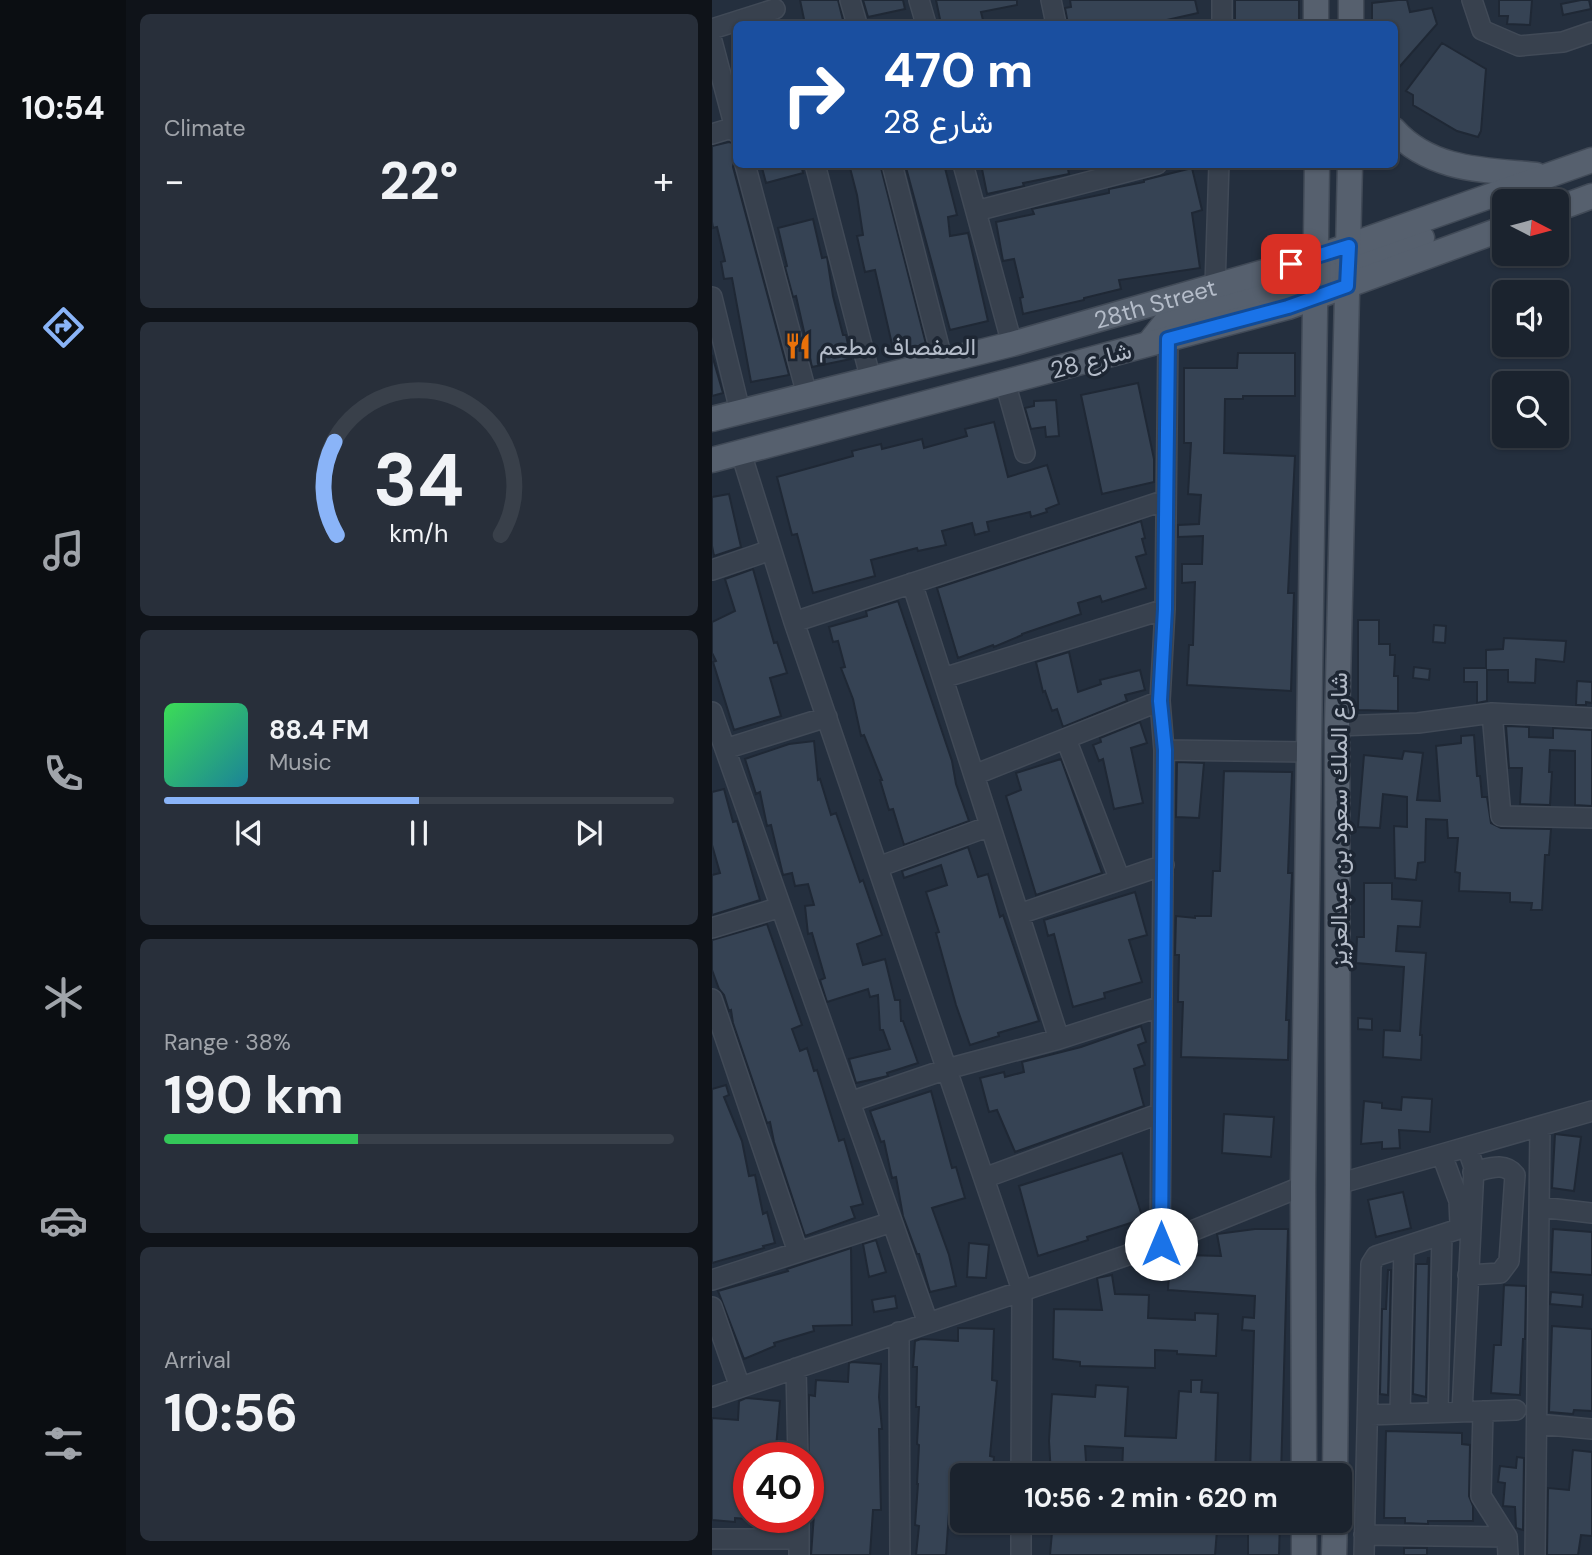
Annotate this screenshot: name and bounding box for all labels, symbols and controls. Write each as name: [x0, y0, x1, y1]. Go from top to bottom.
text: 470 m: [883, 38, 1033, 102]
icon: right: [768, 49, 859, 140]
text: 10:54: [21, 87, 105, 129]
text: شارع 28: [883, 101, 993, 143]
text: Climate: [164, 113, 246, 143]
text: 22°: [380, 147, 458, 215]
text: −: [164, 156, 185, 206]
text: +: [653, 156, 674, 206]
north arrow: [1492, 189, 1570, 266]
map controls: [1492, 189, 1569, 448]
pin: [1261, 234, 1321, 294]
icon: arrive: [1272, 245, 1310, 283]
street label: 28th Street: [1090, 271, 1220, 335]
button: sound: [1492, 280, 1569, 357]
icon: directions: [39, 303, 88, 352]
restaurant icon: الصفصاف مطعم: [783, 331, 813, 361]
place label: الصفصاف مطعم: [819, 331, 976, 363]
street label: شارع 28: [1047, 334, 1135, 387]
button: search: [1492, 371, 1569, 448]
text: 34: [373, 434, 465, 529]
text: km/h: [389, 517, 449, 550]
icon: music: [39, 526, 88, 575]
street label: شارع الملك سعود بن عبدالعزيز: [1323, 672, 1355, 969]
text: 88.4 FM: [269, 713, 369, 747]
text: Music: [269, 747, 332, 777]
icon: phone: [39, 749, 88, 798]
icon: previous: [230, 814, 268, 852]
icon: pause: [400, 814, 438, 852]
icon: next: [570, 814, 608, 852]
icon: climate: [39, 973, 88, 1022]
text: Range · 38%: [164, 1027, 291, 1057]
text: 190 km: [164, 1061, 344, 1129]
icon: car: [39, 1196, 88, 1245]
position arrow: [1124, 1207, 1198, 1281]
text: Arrival: [164, 1345, 231, 1375]
text: 10:56: [164, 1379, 298, 1447]
icon: filters: [39, 1419, 88, 1468]
speed limit sign: 40: [733, 1442, 824, 1533]
text: 10:56 · 2 min · 620 m: [1024, 1481, 1278, 1515]

